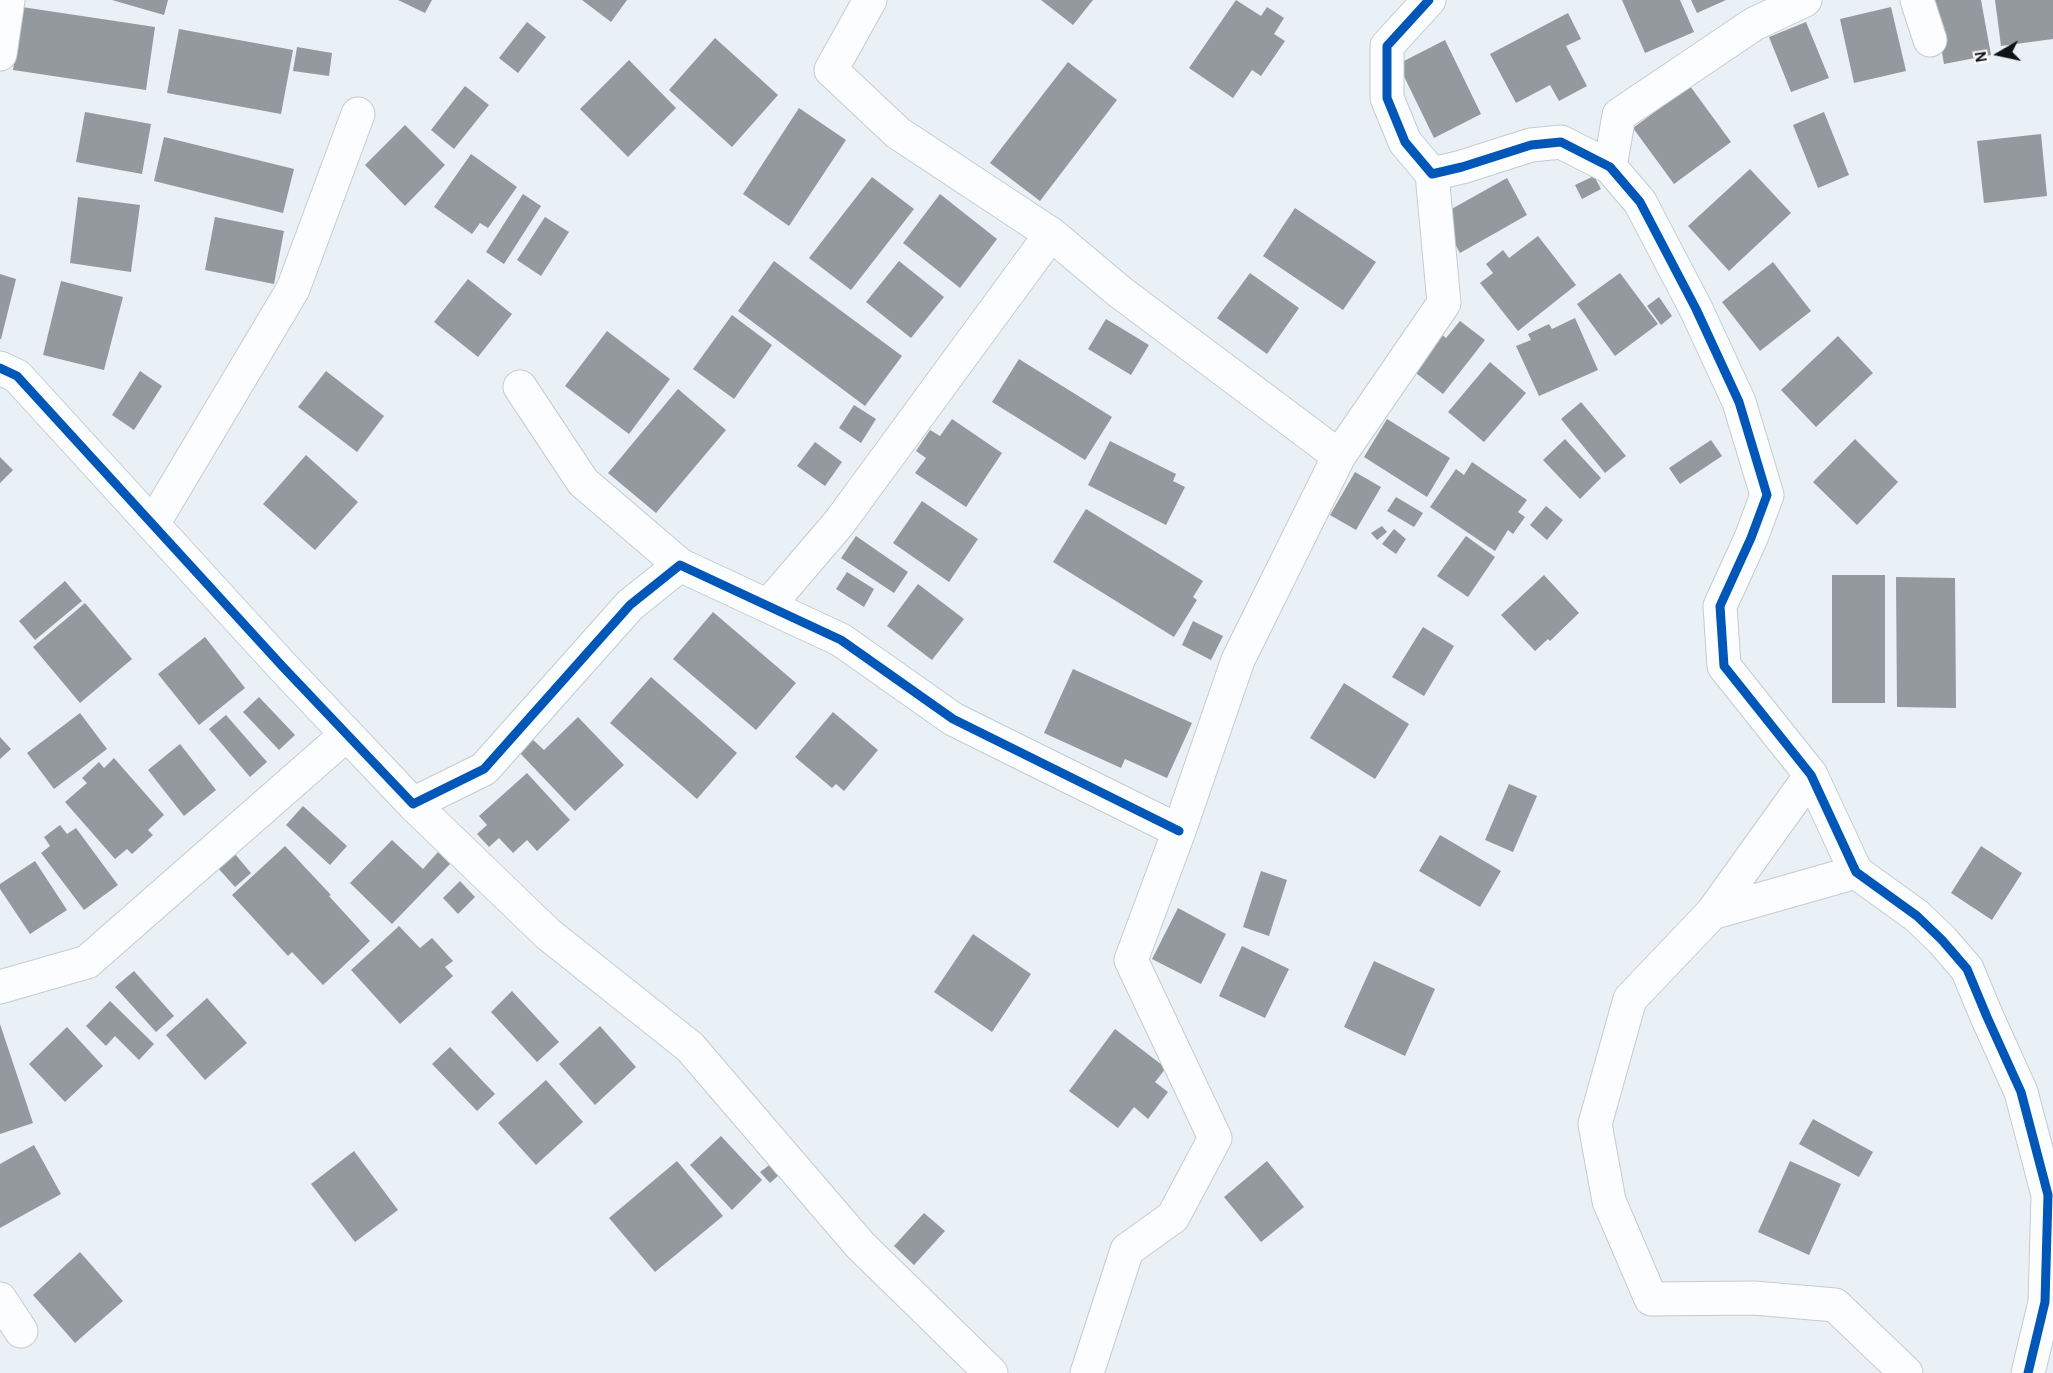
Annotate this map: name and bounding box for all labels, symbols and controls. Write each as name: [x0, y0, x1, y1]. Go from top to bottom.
north arrow: [1969, 24, 2029, 84]
text: N: [1972, 50, 1990, 64]

